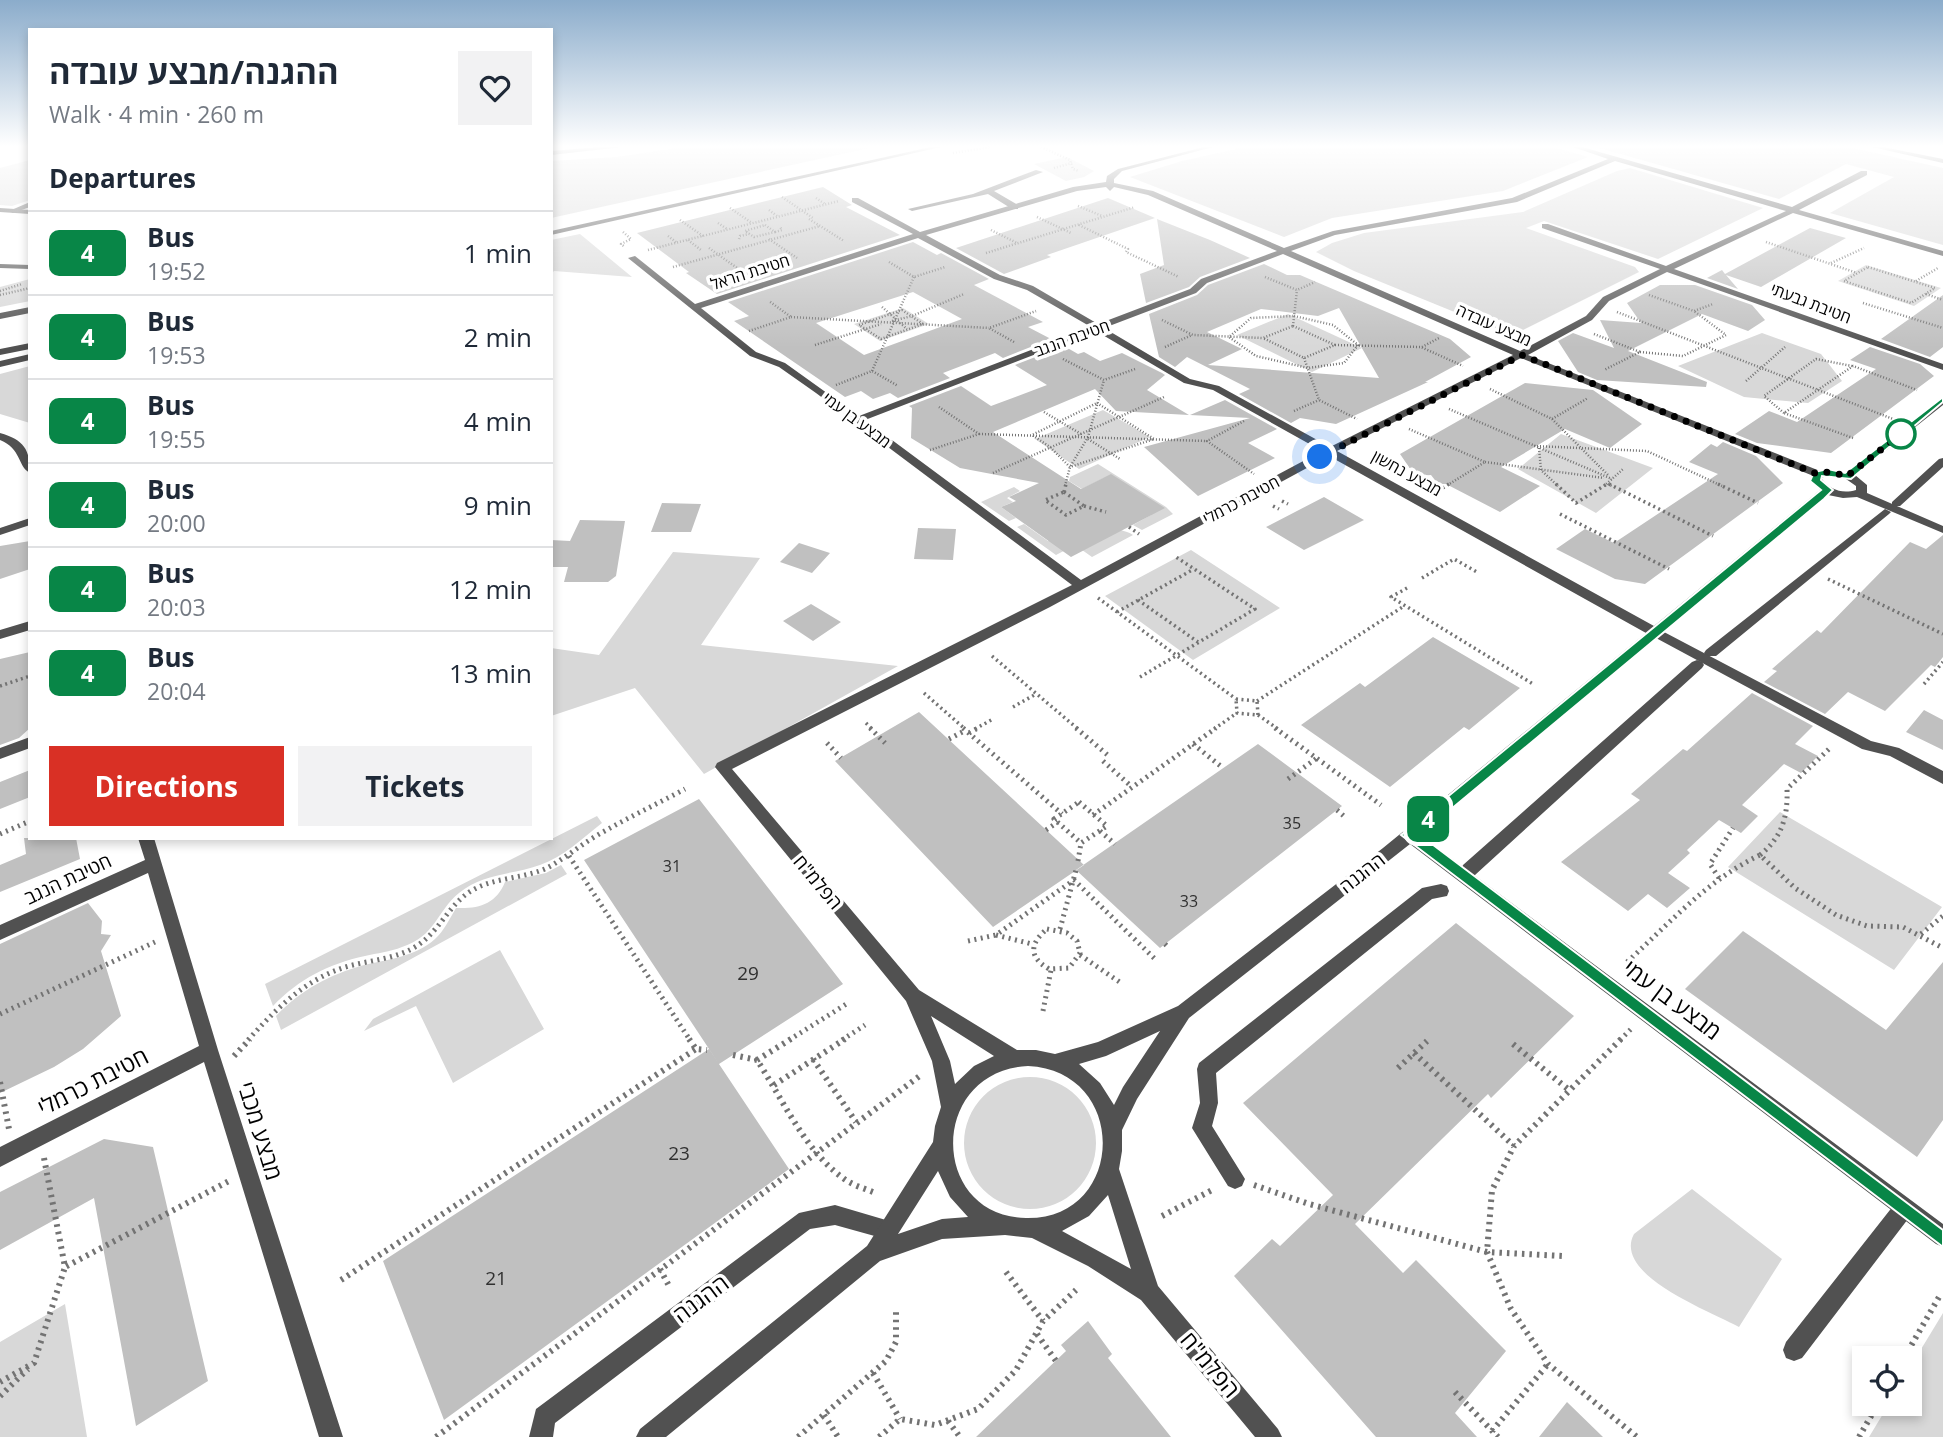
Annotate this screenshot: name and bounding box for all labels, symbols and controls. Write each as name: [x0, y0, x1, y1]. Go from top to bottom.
text: ההגנה/מבצע עובדה: [49, 49, 339, 94]
button: heart: [458, 51, 532, 125]
text: Walk · 4 min · 260 m: [49, 98, 264, 130]
text: Departures: [49, 160, 196, 196]
text: Bus: [147, 219, 194, 255]
text: 1 min: [464, 235, 532, 271]
text: 4: [81, 236, 94, 269]
street label: חטיבת הראל: [708, 249, 792, 295]
text: 19:52: [147, 255, 206, 287]
street label: חטיבת גבעתי: [1767, 278, 1855, 328]
street label: מבצע עובדה: [1453, 299, 1535, 351]
text: Bus: [147, 303, 194, 339]
street label: חטיבת הנגב: [1031, 314, 1113, 362]
text: 2 min: [464, 319, 532, 355]
text: 4: [81, 320, 94, 353]
text: 19:53: [147, 339, 206, 371]
text: Bus: [147, 387, 194, 423]
street label: מבצע בן עמי: [818, 387, 896, 453]
text: 4 min: [464, 403, 532, 439]
text: 4: [81, 404, 94, 437]
unlabelled marker: [1886, 419, 1916, 449]
text: 19:55: [147, 423, 206, 455]
your location: [1302, 439, 1337, 474]
street label: מבצע נחשון: [1368, 445, 1446, 501]
text: Bus: [147, 471, 194, 507]
street label: חטיבת כרמלי: [1199, 471, 1283, 529]
text: 9 min: [464, 487, 532, 523]
text: 4: [81, 488, 94, 521]
text: 20:00: [147, 507, 206, 539]
text: Bus: [147, 555, 194, 591]
text: 12 min: [449, 571, 532, 607]
text: 4: [81, 572, 94, 605]
text: 20:03: [147, 591, 206, 623]
text: Bus: [147, 639, 194, 675]
text: 13 min: [449, 655, 532, 691]
text: 4: [81, 656, 94, 689]
text: 20:04: [147, 675, 206, 707]
button: Directions: [49, 746, 284, 826]
button: Tickets: [298, 746, 532, 826]
line badge: 4: [1405, 796, 1451, 842]
text: 4: [1421, 802, 1435, 835]
house number: 35: [1283, 812, 1301, 834]
street label: ההגנה: [1334, 847, 1390, 899]
street label: חטיבת הנגב: [20, 848, 116, 910]
street label: הפלמ"ח: [788, 849, 848, 915]
house number: 31: [663, 855, 681, 877]
house number: 33: [1180, 890, 1198, 912]
street label: מבצע בן עמי: [1617, 952, 1728, 1047]
house number: 29: [737, 960, 759, 986]
street label: חטיבת כרמלי: [32, 1039, 154, 1123]
street label: מבצע מכבי: [231, 1077, 291, 1184]
house number: 23: [668, 1140, 690, 1166]
house number: 21: [485, 1265, 507, 1291]
street label: ההגנה: [666, 1267, 735, 1330]
street label: הפלמ"ח: [1174, 1325, 1248, 1404]
map controls: [1852, 1346, 1922, 1416]
button: locate: [1852, 1346, 1922, 1416]

